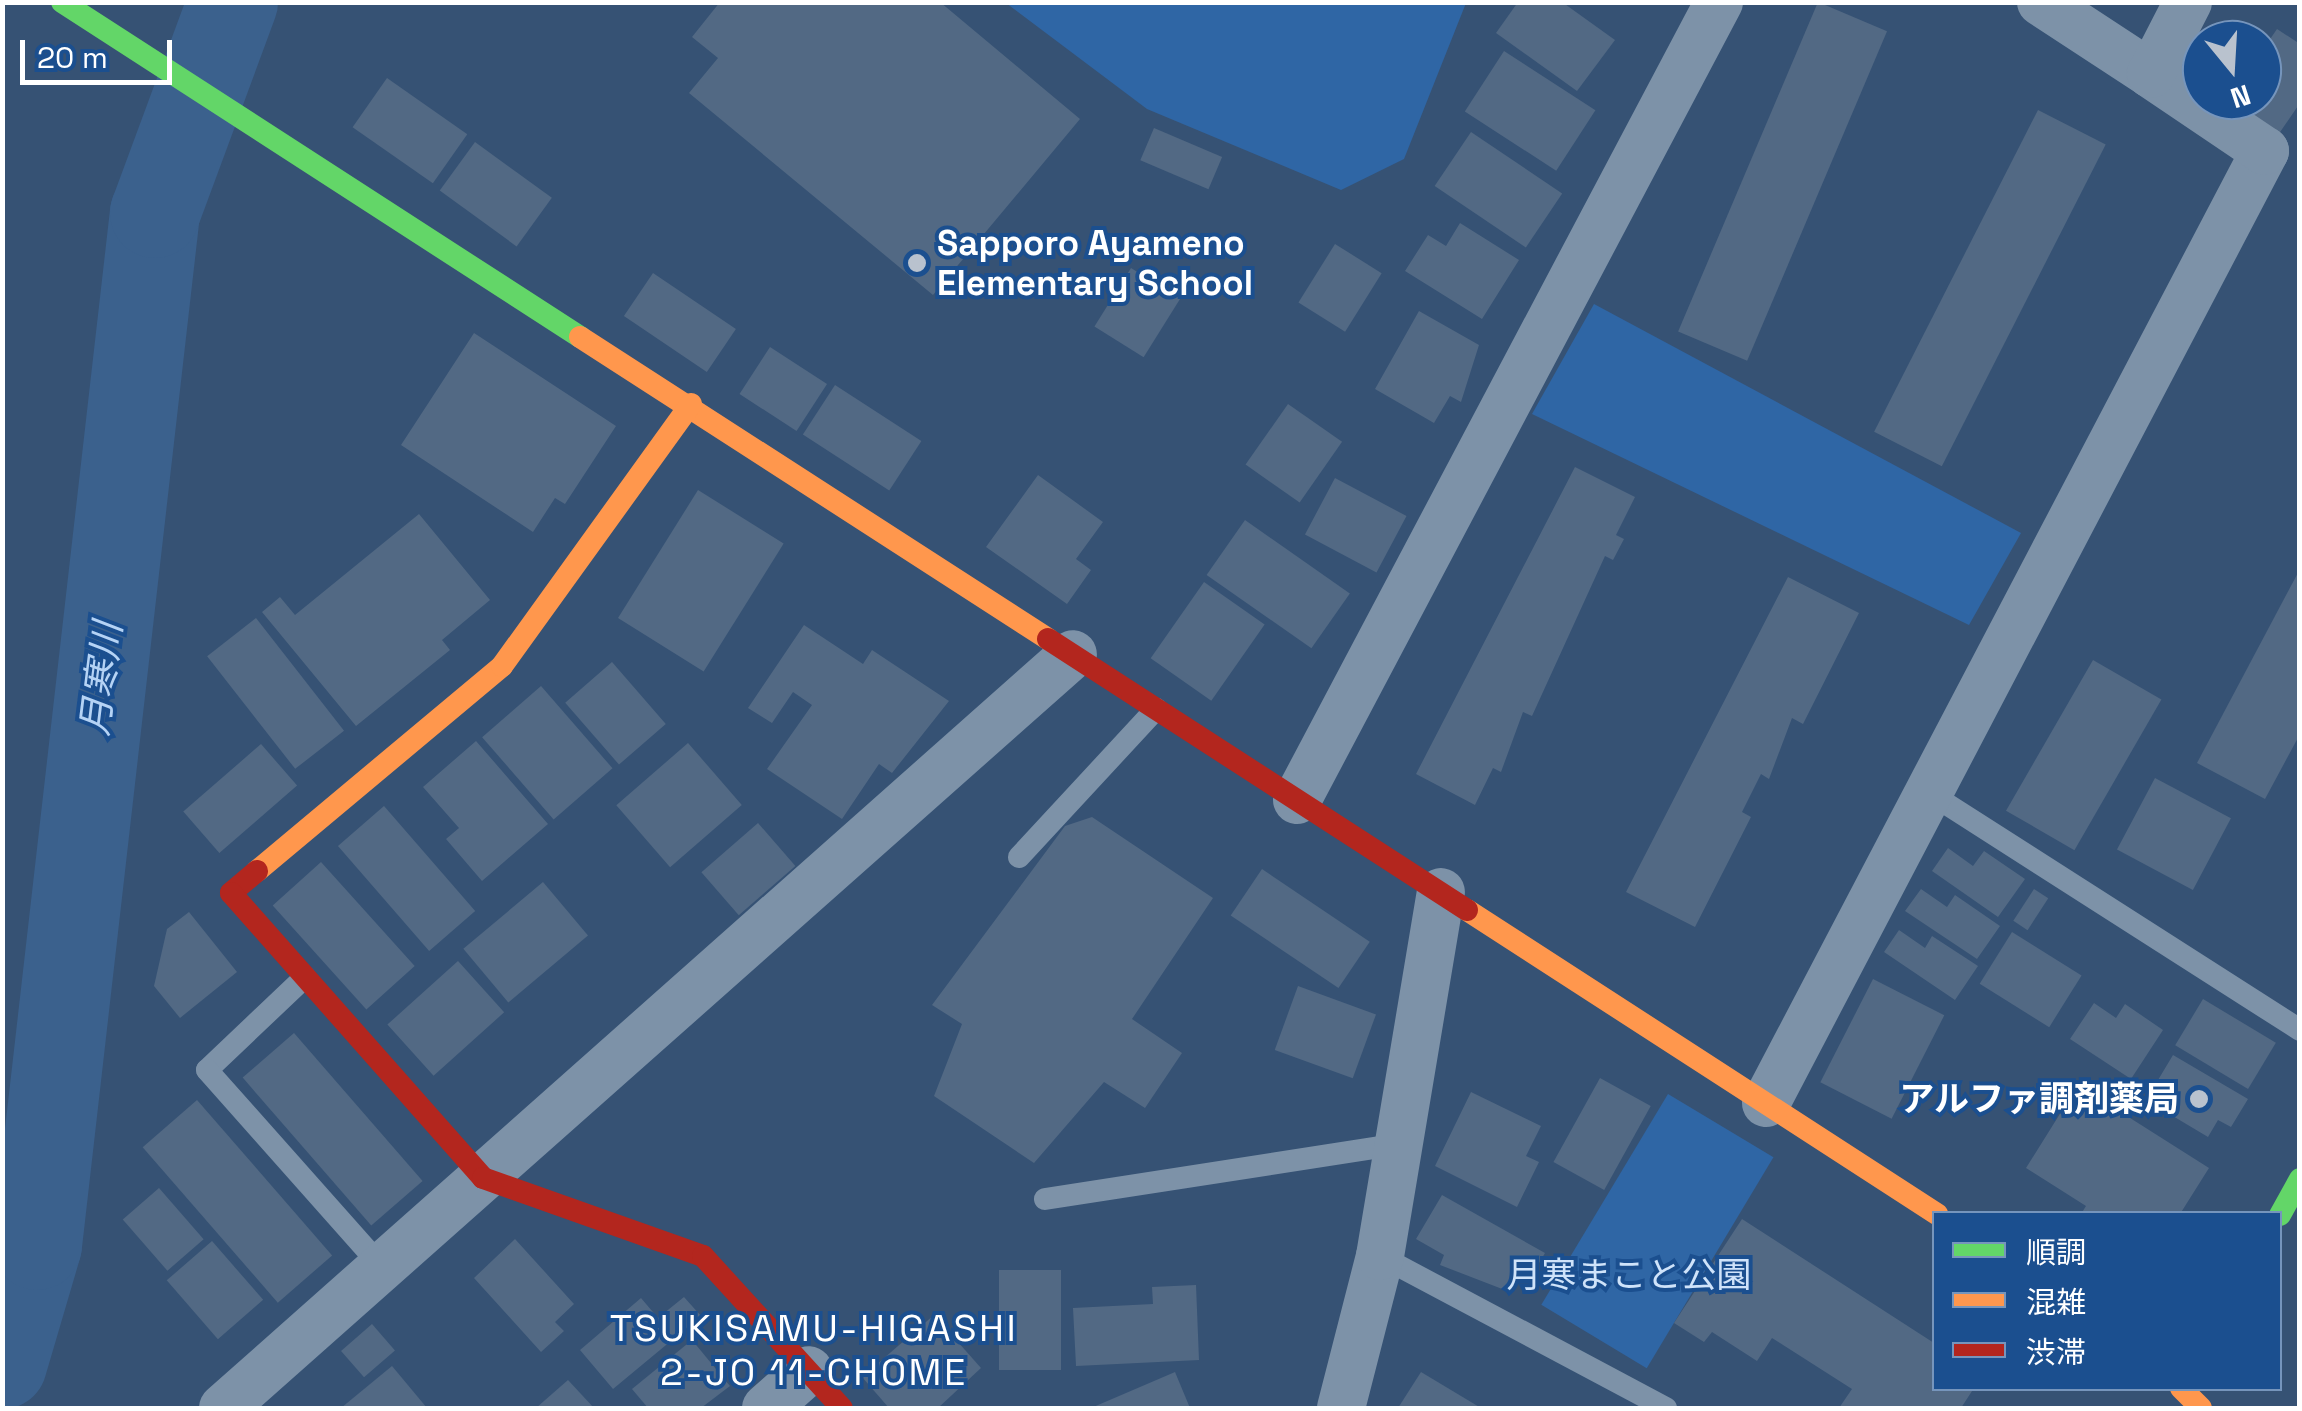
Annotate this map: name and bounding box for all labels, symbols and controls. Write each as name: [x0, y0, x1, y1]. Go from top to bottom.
scale bar: [25, 20, 178, 82]
north arrow: [2182, 20, 2282, 120]
text: 20 m: [37, 38, 108, 77]
text: N: [2226, 77, 2255, 117]
place label: Sapporo Ayameno Elementary School: [937, 222, 1253, 304]
marker: Sapporo Ayameno Elementary School: [906, 252, 928, 274]
water label: 月寒川: [72, 620, 132, 738]
place label: アルファ調剤薬局: [1899, 1078, 2179, 1120]
marker: アルファ調剤薬局: [2188, 1088, 2210, 1110]
legend: [1932, 1211, 2282, 1391]
text: 順調: [2026, 1233, 2086, 1272]
park label: 月寒まこと公園: [1507, 1254, 1751, 1296]
text: 混雑: [2026, 1283, 2086, 1322]
district label: TSUKISAMU-HIGASHI 2-JO 11-CHOME: [610, 1306, 1018, 1396]
text: 渋滞: [2026, 1333, 2086, 1372]

